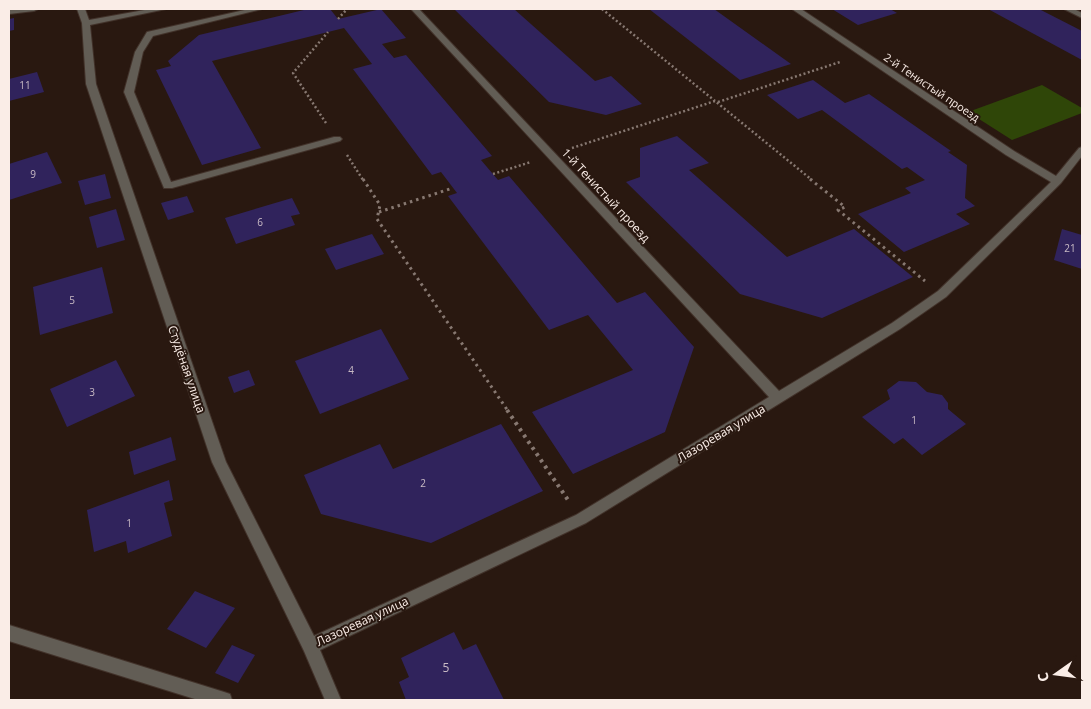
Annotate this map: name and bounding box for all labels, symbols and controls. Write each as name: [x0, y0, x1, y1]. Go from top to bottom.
street label: 2-й Тенистый проезд: [881, 49, 983, 125]
house number: 11: [19, 78, 31, 92]
street label: 1-й Тенистый проезд: [558, 144, 654, 246]
house number: 9: [30, 167, 36, 181]
house number: 6: [257, 215, 263, 229]
house number: 21: [1064, 241, 1076, 255]
house number: 5: [69, 293, 75, 307]
street label: Студёная улица: [164, 323, 210, 415]
house number: 4: [348, 363, 354, 377]
house number: 3: [89, 385, 95, 399]
street label: Лазоревая улица: [674, 400, 768, 466]
house number: 1: [911, 413, 917, 427]
house number: 2: [420, 476, 426, 490]
house number: 1: [126, 516, 132, 530]
street label: Лазоревая улица: [313, 592, 411, 650]
north arrow: [1031, 649, 1081, 699]
house number: 5: [443, 659, 450, 676]
text: С: [1033, 671, 1053, 684]

